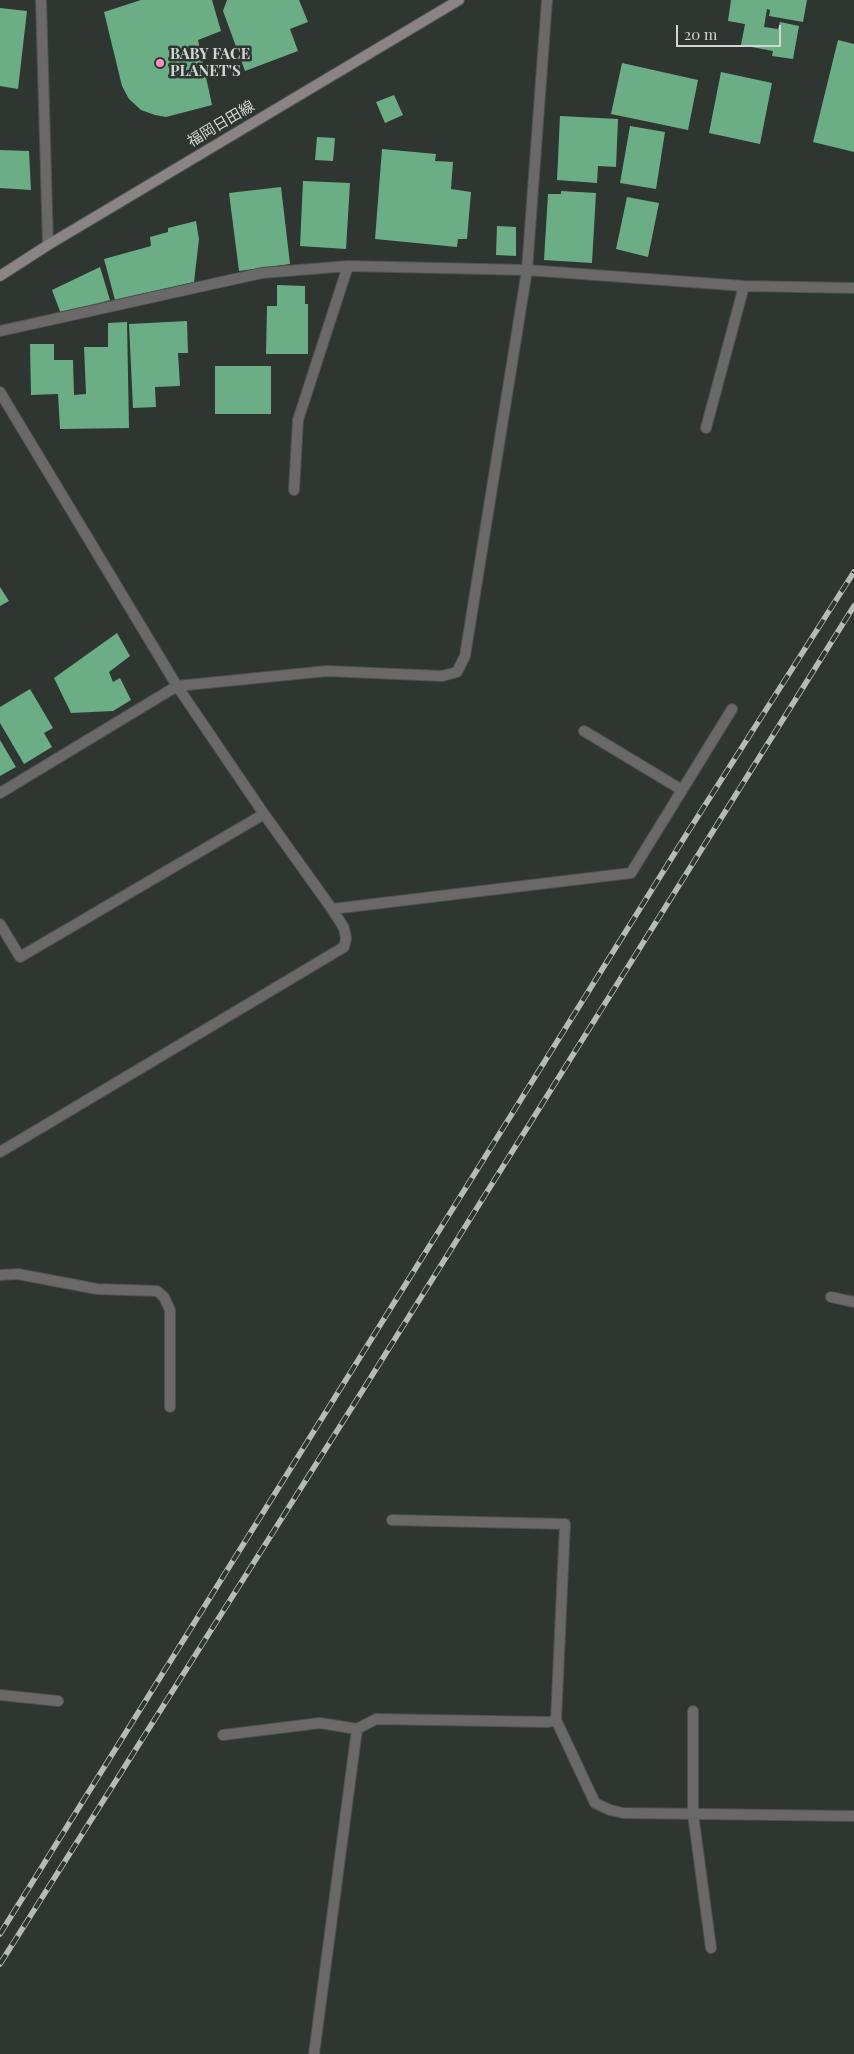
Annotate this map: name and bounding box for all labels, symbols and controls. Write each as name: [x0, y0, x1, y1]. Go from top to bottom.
scale bar: [679, 15, 784, 47]
text: 20 m: [684, 24, 717, 44]
place label: BABY FACE PLANET'S: [170, 45, 250, 80]
marker: BABY FACE PLANET'S: [154, 57, 166, 69]
street label: 福岡日田線: [184, 97, 258, 151]

